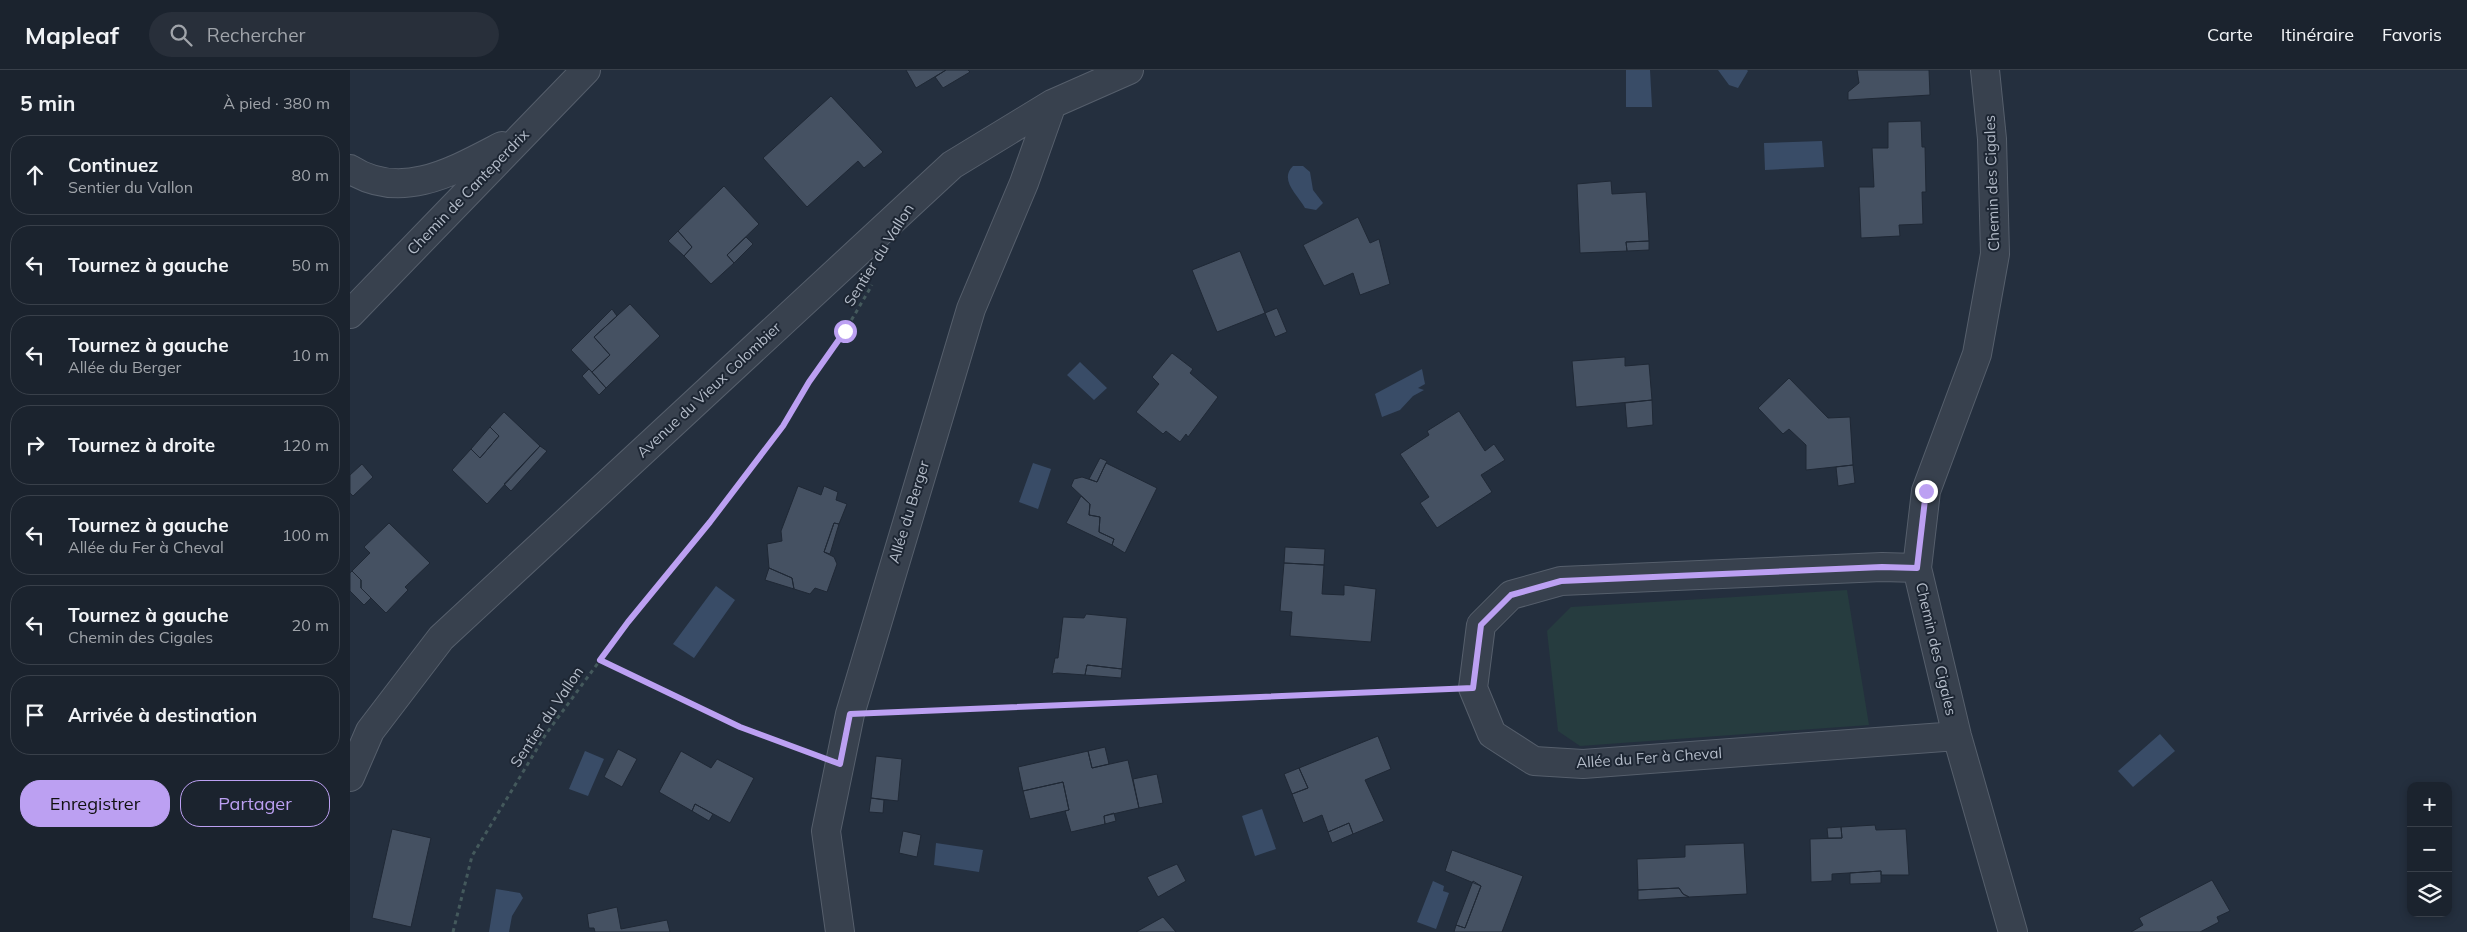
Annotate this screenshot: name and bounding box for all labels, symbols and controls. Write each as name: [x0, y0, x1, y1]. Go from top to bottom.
search box: [149, 12, 499, 57]
text: Mapleaf: [25, 20, 119, 50]
icon: search: [167, 21, 195, 49]
text: Rechercher: [207, 23, 305, 47]
text: Carte: [2207, 23, 2253, 46]
text: Itinéraire: [2281, 23, 2354, 46]
text: Favoris: [2382, 23, 2442, 46]
text: 5 min: [20, 90, 75, 116]
text: À pied · 380 m: [223, 93, 330, 113]
street label: Chemin des Cigales: [1980, 115, 2003, 251]
street label: Chemin de Canteperdrix: [403, 125, 533, 258]
text: Continuez: [68, 153, 158, 177]
icon: ahead: [21, 161, 49, 189]
text: 80 m: [292, 165, 329, 185]
text: Sentier du Vallon: [68, 177, 193, 197]
street label: Sentier du Vallon: [839, 200, 918, 310]
icon: left: [21, 251, 49, 279]
text: Tournez à gauche: [68, 253, 229, 277]
text: 50 m: [292, 255, 329, 275]
street label: Avenue du Vieux Colombier: [633, 317, 785, 461]
route start: [834, 320, 857, 343]
text: Tournez à gauche: [68, 333, 229, 357]
icon: left: [21, 341, 49, 369]
text: 10 m: [292, 345, 329, 365]
text: Allée du Berger: [68, 357, 181, 377]
icon: right: [21, 431, 49, 459]
text: Tournez à droite: [68, 433, 215, 457]
text: 120 m: [282, 435, 329, 455]
street label: Allée du Berger: [884, 458, 933, 565]
route end: [1915, 480, 1938, 503]
text: Tournez à gauche: [68, 513, 229, 537]
icon: left: [21, 521, 49, 549]
text: 100 m: [282, 525, 329, 545]
text: Allée du Fer à Cheval: [68, 537, 224, 557]
street label: Chemin des Cigales: [1912, 580, 1961, 717]
text: Tournez à gauche: [68, 603, 229, 627]
icon: left: [21, 611, 49, 639]
text: 20 m: [292, 615, 329, 635]
text: Chemin des Cigales: [68, 627, 213, 647]
street label: Sentier du Vallon: [506, 663, 587, 771]
icon: arrive: [21, 701, 49, 729]
text: Arrivée à destination: [68, 703, 257, 727]
street label: Allée du Fer à Cheval: [1575, 743, 1722, 772]
button: Enregistrer: [20, 780, 170, 827]
button: Partager: [180, 780, 330, 827]
map controls: [2407, 782, 2452, 917]
button: +: [2407, 782, 2452, 827]
button: −: [2407, 827, 2452, 872]
button: layers: [2407, 872, 2452, 917]

